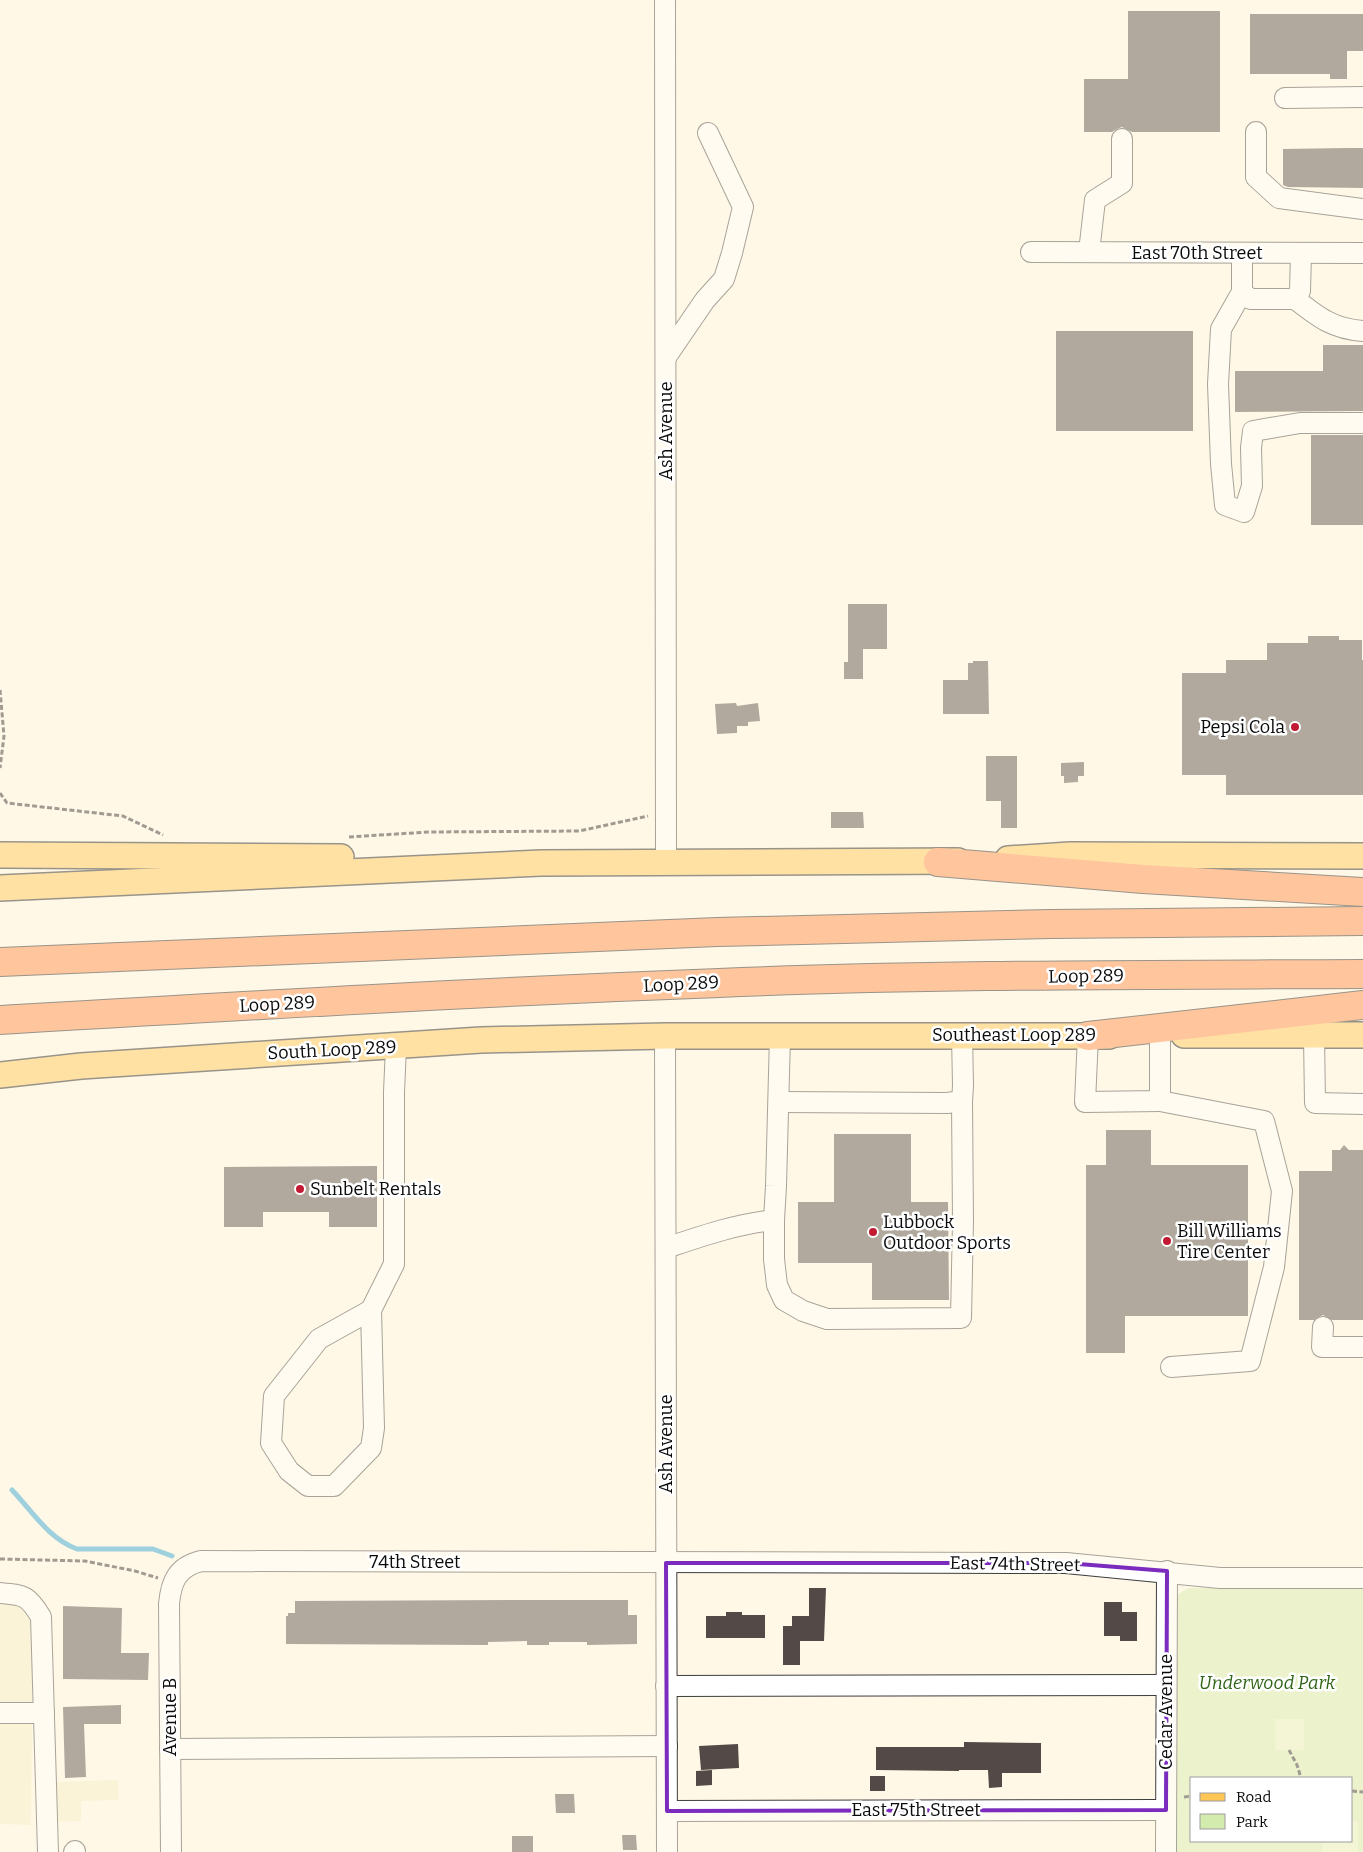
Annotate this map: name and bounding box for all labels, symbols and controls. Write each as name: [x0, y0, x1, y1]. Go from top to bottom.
street label: East 70th Street: [1131, 242, 1263, 264]
street label: Ash Avenue: [655, 381, 677, 481]
place label: Pepsi Cola: [1200, 716, 1285, 738]
marker: Pepsi Cola: [1289, 721, 1301, 733]
street label: Loop 289: [1048, 964, 1124, 988]
street label: Loop 289: [643, 971, 719, 997]
street label: Loop 289: [239, 991, 315, 1017]
street label: Southeast Loop 289: [932, 1024, 1096, 1046]
street label: South Loop 289: [267, 1036, 397, 1064]
place label: Sunbelt Rentals: [310, 1178, 441, 1200]
marker: Sunbelt Rentals: [294, 1183, 306, 1195]
place label: Lubbock Outdoor Sports: [883, 1211, 1011, 1254]
place label: Bill Williams Tire Center: [1177, 1220, 1282, 1263]
marker: Lubbock Outdoor Sports: [867, 1226, 879, 1238]
marker: Bill Williams Tire Center: [1161, 1235, 1173, 1247]
street label: Ash Avenue: [655, 1394, 677, 1494]
street label: 74th Street: [369, 1551, 461, 1573]
street label: East 74th Street: [949, 1552, 1081, 1576]
street label: Cedar Avenue: [1155, 1654, 1177, 1770]
park label: Underwood Park: [1199, 1672, 1336, 1694]
street label: Avenue B: [159, 1678, 181, 1756]
legend: [1190, 1777, 1353, 1842]
text: Road: [1236, 1788, 1271, 1806]
street label: East 75th Street: [851, 1799, 981, 1821]
text: Park: [1236, 1813, 1268, 1831]

